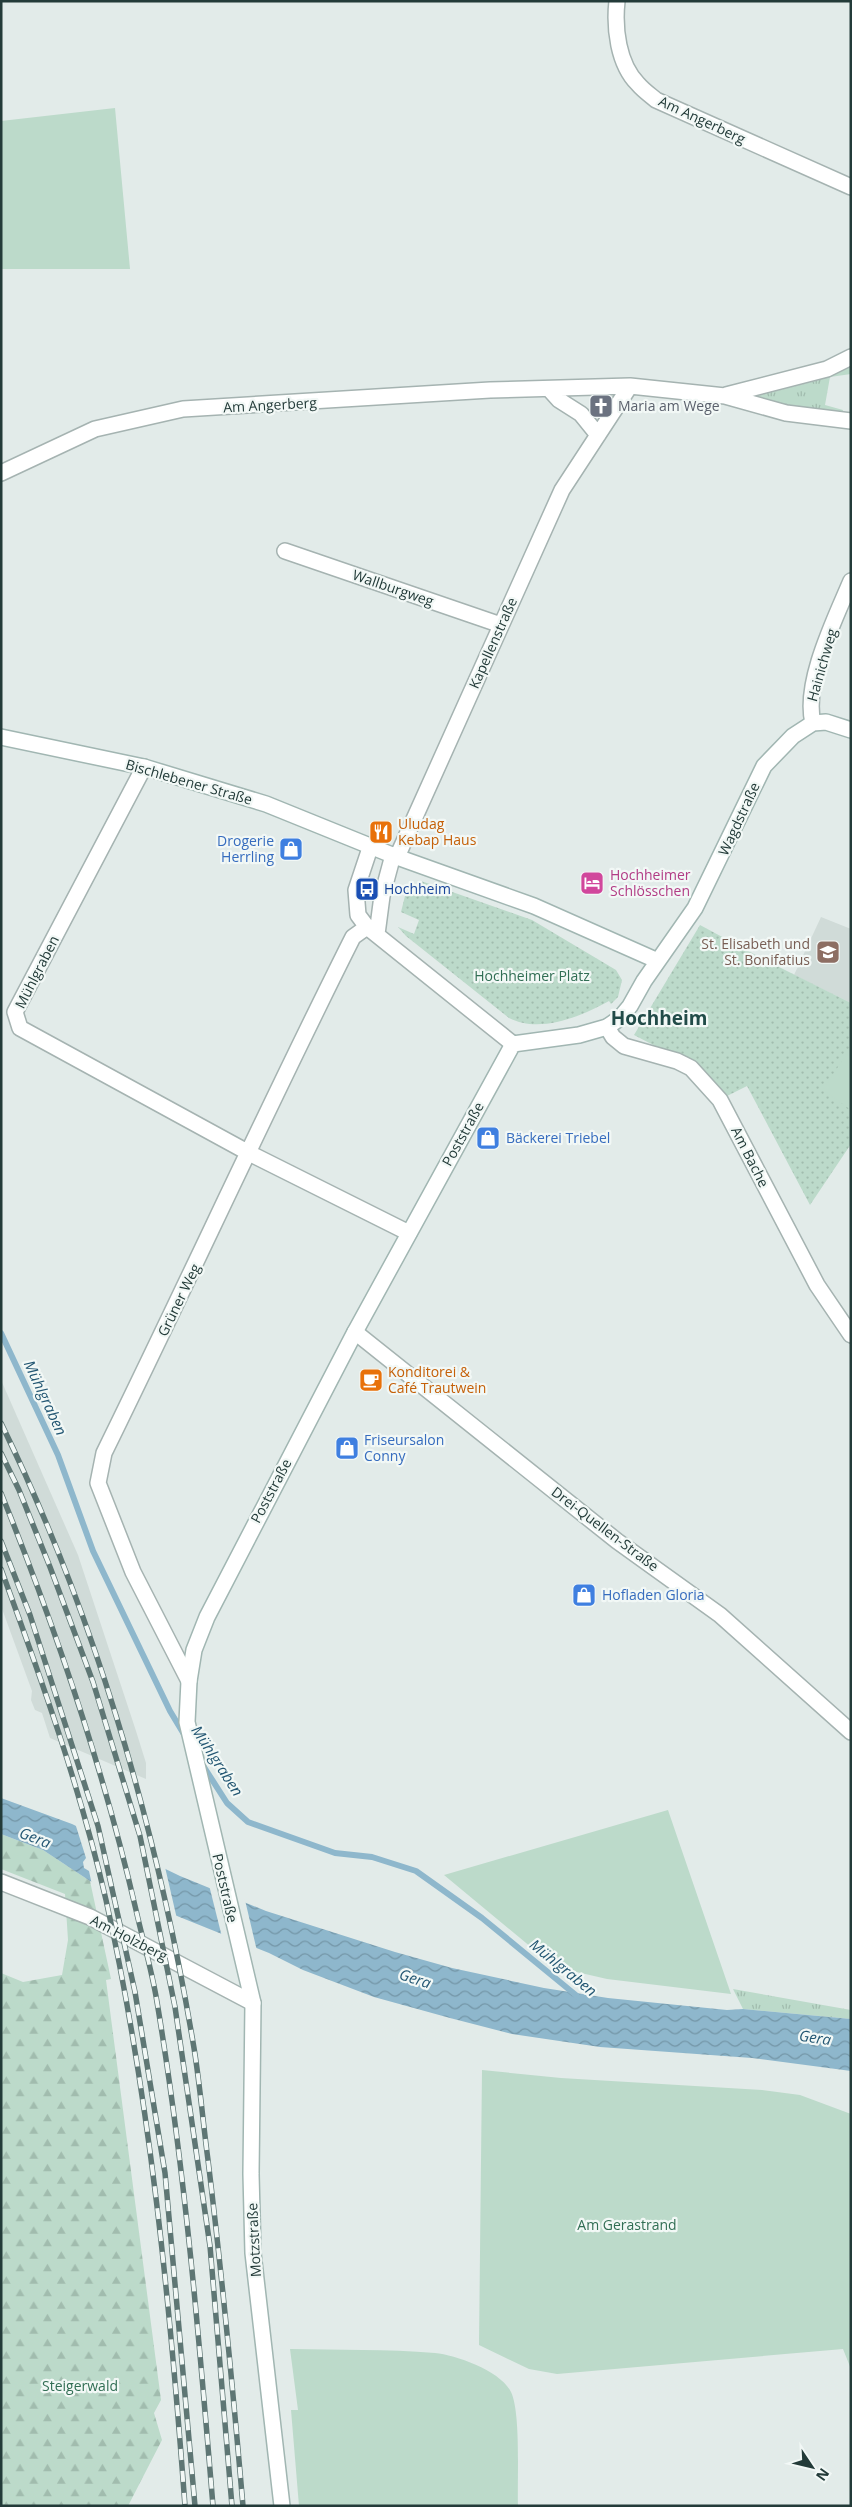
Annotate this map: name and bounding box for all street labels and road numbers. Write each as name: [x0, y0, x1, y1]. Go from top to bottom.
street label: Am Angerberg: [656, 91, 749, 148]
street label: Am Angerberg: [223, 393, 318, 416]
street label: Wallburgweg: [350, 565, 437, 610]
street label: Kapellenstraße: [464, 594, 521, 691]
street label: Hainichweg: [802, 626, 841, 704]
street label: Bischlebener Straße: [124, 754, 255, 809]
street label: Wagdstraße: [713, 779, 764, 858]
street label: Mühlgraben: [10, 932, 63, 1011]
street label: Poststraße: [437, 1098, 488, 1169]
street label: Am Bache: [727, 1123, 774, 1190]
street label: Grüner Weg: [153, 1260, 205, 1339]
street label: Poststraße: [246, 1455, 295, 1526]
street label: Drei-Quellen-Straße: [548, 1482, 663, 1575]
street label: Poststraße: [208, 1852, 243, 1924]
street label: Am Holzberg: [87, 1910, 171, 1965]
street label: Motzstraße: [242, 2202, 265, 2278]

